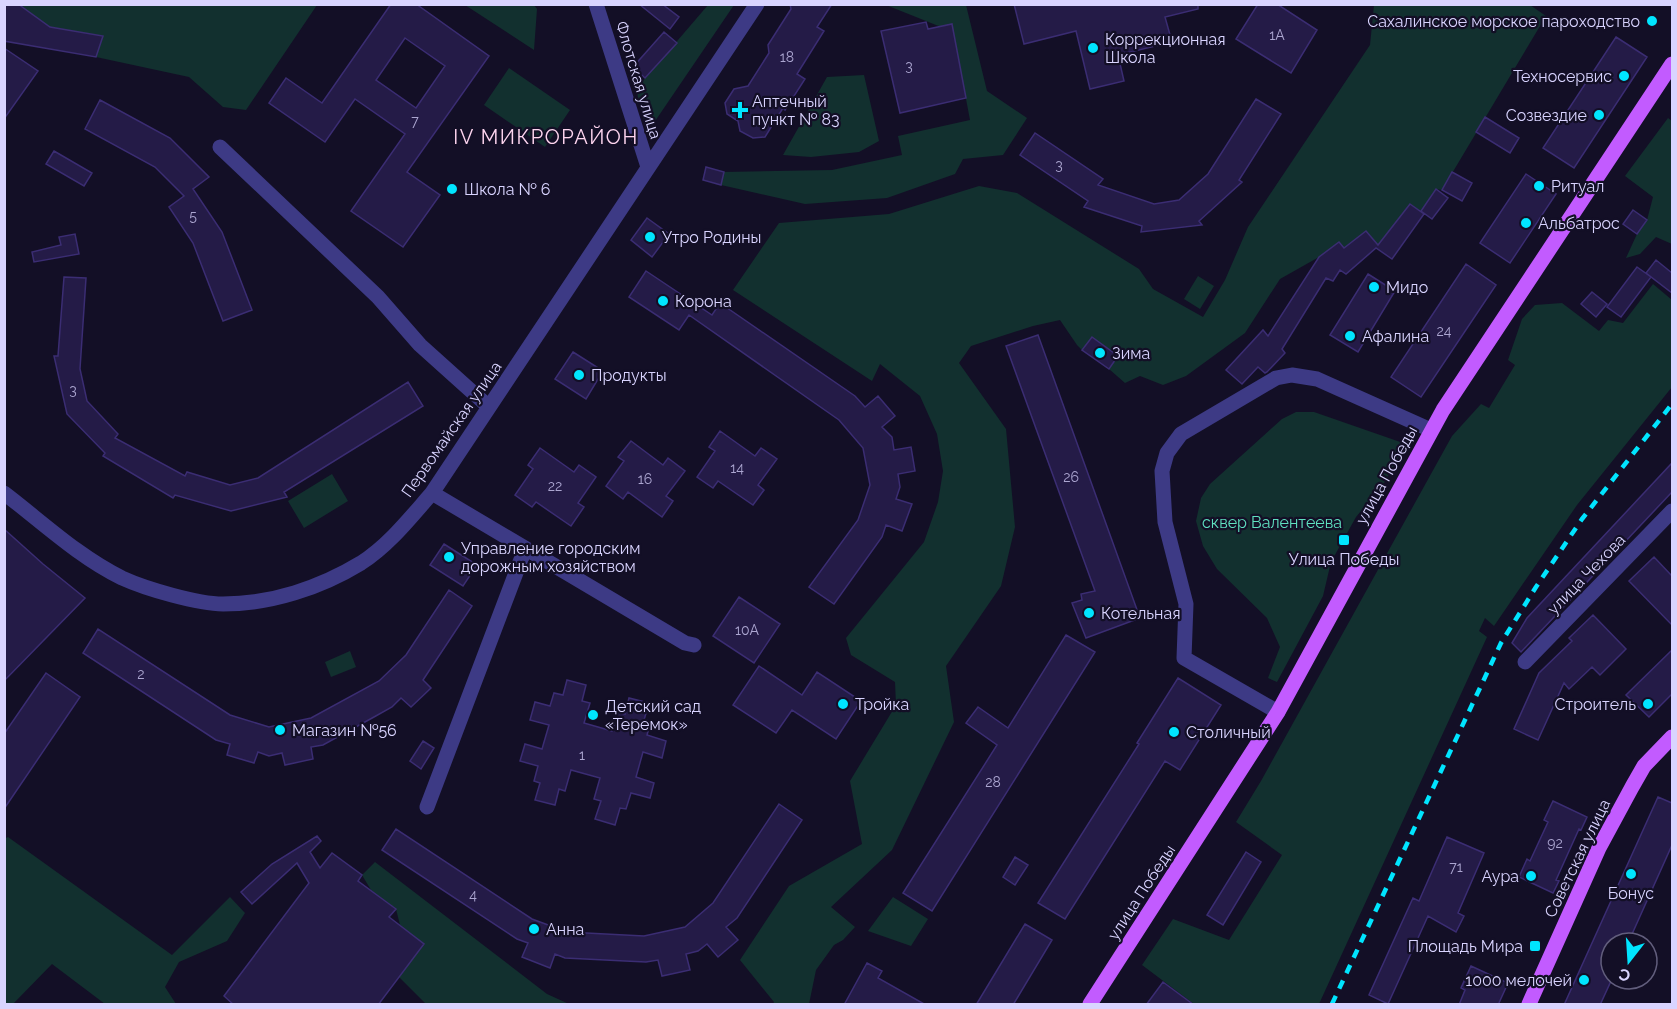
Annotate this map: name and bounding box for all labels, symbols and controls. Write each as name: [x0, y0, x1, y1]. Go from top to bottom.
place label: Сахалинское морское пароходство: [1367, 12, 1640, 31]
marker: Сахалинское морское пароходство: [1645, 14, 1659, 28]
street label: Флотская улица: [612, 19, 665, 141]
house number: 1А: [1269, 27, 1285, 43]
place label: Коррекционная Школа: [1105, 30, 1226, 67]
marker: Коррекционная Школа: [1086, 41, 1100, 55]
house number: 18: [780, 49, 794, 65]
house number: 3: [905, 58, 913, 74]
place label: Техносервис: [1513, 67, 1612, 86]
marker: Техносервис: [1617, 69, 1631, 83]
place label: Аптечный пункт № 83: [752, 92, 839, 129]
marker: Аптечный пункт № 83: [733, 103, 747, 117]
place label: Созвездие: [1506, 106, 1587, 125]
marker: Созвездие: [1592, 108, 1606, 122]
house number: 7: [411, 113, 419, 129]
district label: IV МИКРОРАЙОН: [453, 125, 639, 149]
house number: 3: [1055, 157, 1063, 173]
place label: Ритуал: [1551, 177, 1604, 196]
marker: Ритуал: [1532, 179, 1546, 193]
place label: Школа № 6: [464, 180, 550, 199]
marker: Школа № 6: [445, 182, 459, 196]
house number: 5: [189, 208, 197, 224]
place label: Альбатрос: [1538, 214, 1620, 233]
marker: Альбатрос: [1519, 216, 1533, 230]
place label: Утро Родины: [662, 228, 761, 247]
marker: Утро Родины: [643, 230, 657, 244]
place label: Мидо: [1386, 278, 1428, 297]
marker: Мидо: [1367, 280, 1381, 294]
place label: Корона: [675, 292, 732, 311]
marker: Корона: [656, 294, 670, 308]
house number: 24: [1437, 323, 1452, 339]
place label: Афалина: [1362, 327, 1429, 346]
marker: Афалина: [1343, 329, 1357, 343]
place label: Зима: [1112, 344, 1150, 363]
marker: Зима: [1093, 346, 1107, 360]
street label: Первомайская улица: [397, 358, 505, 501]
place label: Продукты: [591, 366, 667, 385]
marker: Продукты: [572, 368, 586, 382]
house number: 3: [69, 382, 77, 398]
street label: улица Победы: [1352, 423, 1421, 528]
house number: 14: [730, 460, 744, 476]
house number: 26: [1063, 469, 1079, 485]
house number: 16: [638, 471, 652, 487]
house number: 22: [548, 478, 562, 494]
park label: сквер Валентеева: [1202, 513, 1342, 532]
street label: улица Чехова: [1543, 530, 1629, 618]
marker: Улица Победы: [1337, 533, 1351, 547]
place label: Управление городским дорожным хозяйством: [461, 539, 640, 576]
marker: Управление городским дорожным хозяйством: [442, 550, 456, 564]
place label: Улица Победы: [1289, 550, 1399, 569]
place label: Котельная: [1101, 604, 1180, 623]
marker: Котельная: [1082, 606, 1096, 620]
house number: 10А: [735, 622, 759, 638]
house number: 2: [137, 666, 145, 682]
place label: Тройка: [855, 695, 909, 714]
place label: Строитель: [1555, 695, 1636, 714]
place label: Детский сад «Теремок»: [605, 697, 701, 734]
marker: Тройка: [836, 697, 850, 711]
marker: Строитель: [1641, 697, 1655, 711]
marker: Детский сад «Теремок»: [586, 708, 600, 722]
place label: Магазин №56: [292, 721, 397, 740]
marker: Магазин №56: [273, 723, 287, 737]
place label: Столичный: [1186, 723, 1271, 742]
marker: Столичный: [1167, 725, 1181, 739]
house number: 1: [579, 747, 585, 763]
house number: 28: [985, 774, 1001, 790]
street label: Советская улица: [1541, 796, 1614, 920]
house number: 92: [1547, 835, 1563, 851]
street label: улица Победы: [1104, 841, 1179, 943]
house number: 71: [1449, 859, 1463, 875]
place label: Аура: [1481, 867, 1519, 886]
marker: Бонус: [1624, 867, 1638, 881]
marker: Аура: [1524, 869, 1538, 883]
place label: Бонус: [1608, 884, 1654, 903]
house number: 4: [469, 887, 477, 903]
place label: Анна: [546, 920, 584, 939]
marker: Анна: [527, 922, 541, 936]
north arrow: [1599, 931, 1659, 991]
place label: Площадь Мира: [1408, 937, 1523, 956]
marker: Площадь Мира: [1528, 939, 1542, 953]
text: С: [1617, 964, 1633, 986]
place label: 1000 мелочей: [1465, 971, 1572, 990]
marker: 1000 мелочей: [1577, 973, 1591, 987]

